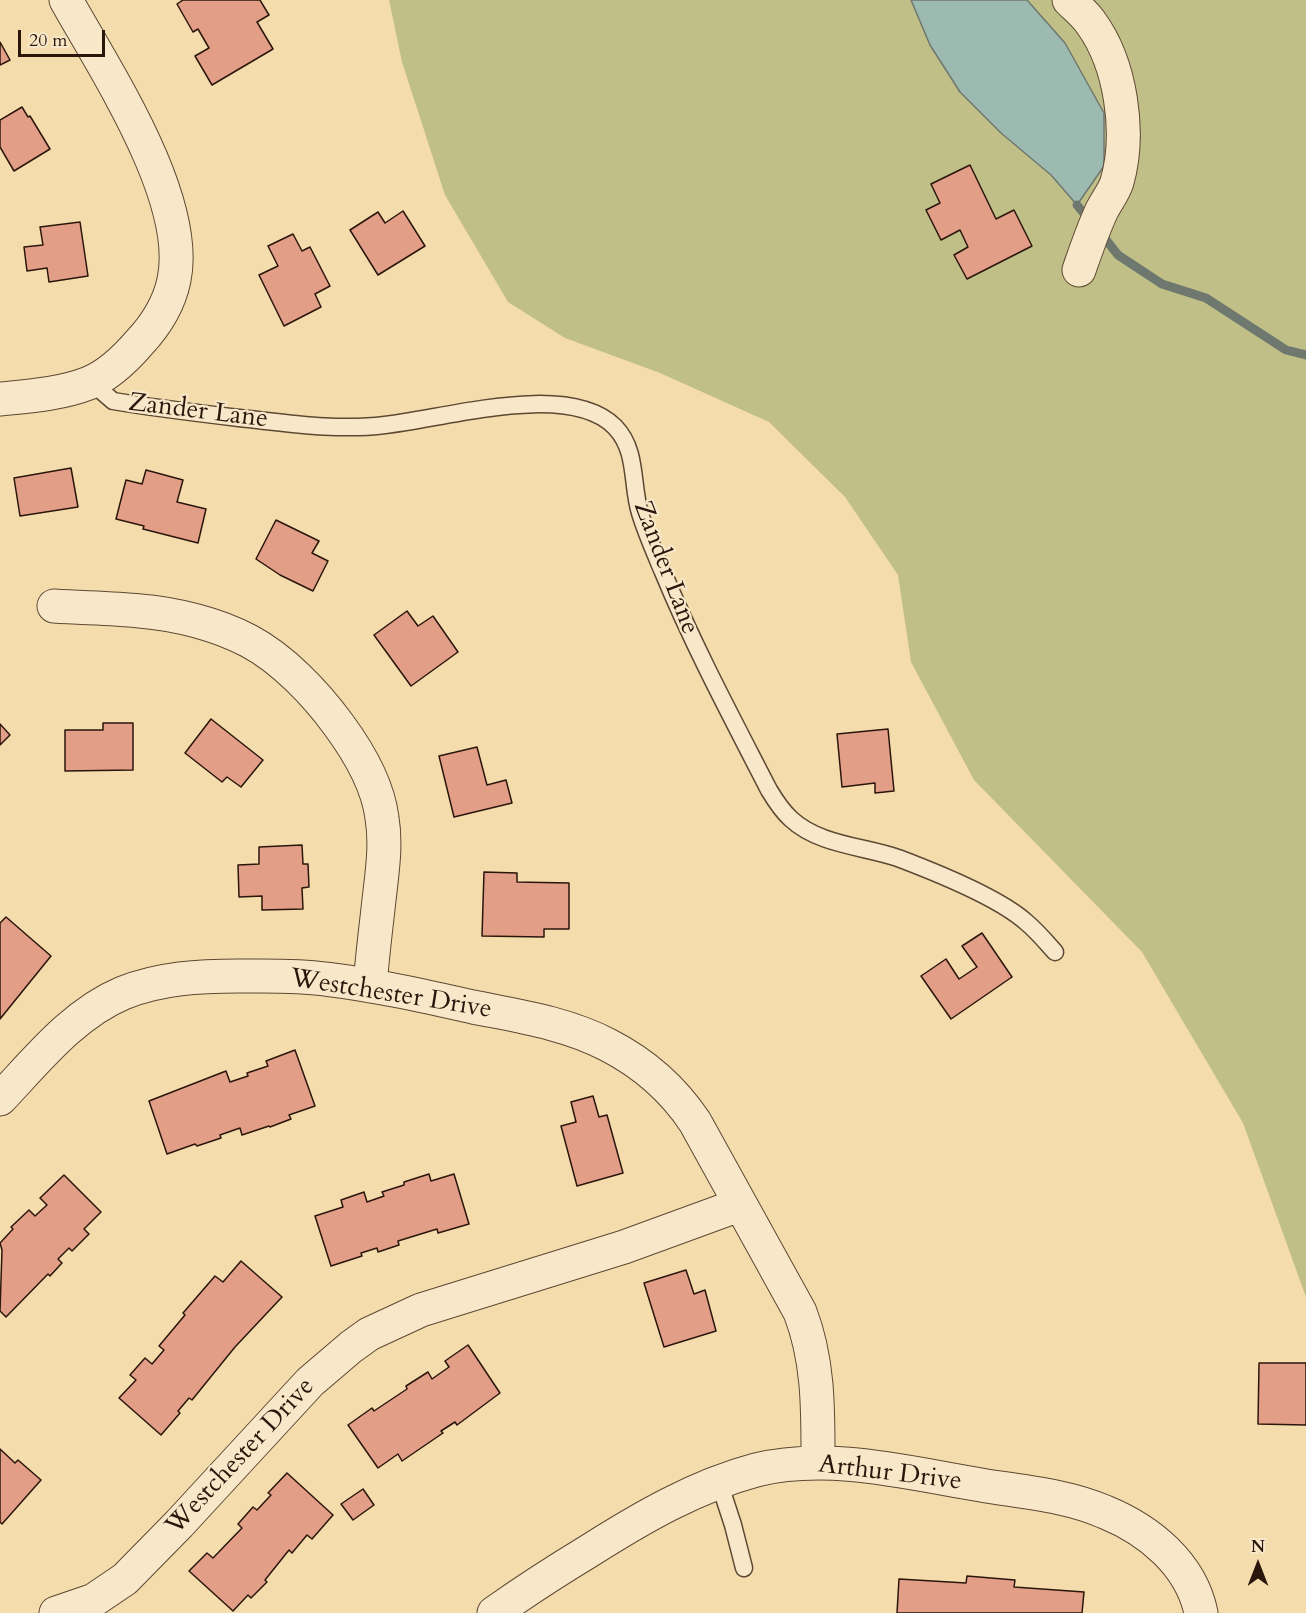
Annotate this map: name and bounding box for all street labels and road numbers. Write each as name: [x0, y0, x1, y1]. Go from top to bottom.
street label: Zander Lane: [127, 388, 269, 436]
street label: Zander Lane: [625, 497, 705, 639]
street label: Westchester Drive: [288, 964, 494, 1026]
street label: Westchester Drive: [160, 1372, 322, 1542]
street label: Arthur Drive: [817, 1450, 963, 1498]

